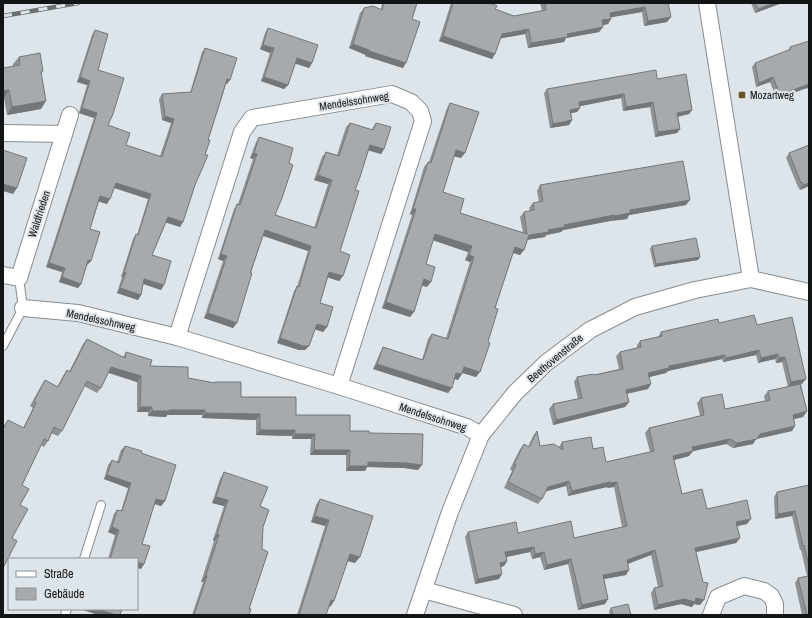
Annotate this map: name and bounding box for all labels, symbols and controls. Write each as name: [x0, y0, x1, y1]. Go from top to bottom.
place label: Mozartweg: [750, 88, 794, 102]
street label: Mendelssohnweg: [318, 89, 390, 113]
marker: Mozartweg: [737, 90, 747, 100]
street label: Waldfrieden: [25, 189, 53, 239]
street label: Mendelssohnweg: [65, 306, 137, 334]
street label: Beethovenstraße: [524, 331, 586, 385]
street label: Mendelssohnweg: [397, 399, 469, 435]
legend: [8, 558, 138, 610]
text: Straße: [44, 566, 74, 582]
text: Gebäude: [44, 586, 85, 602]

